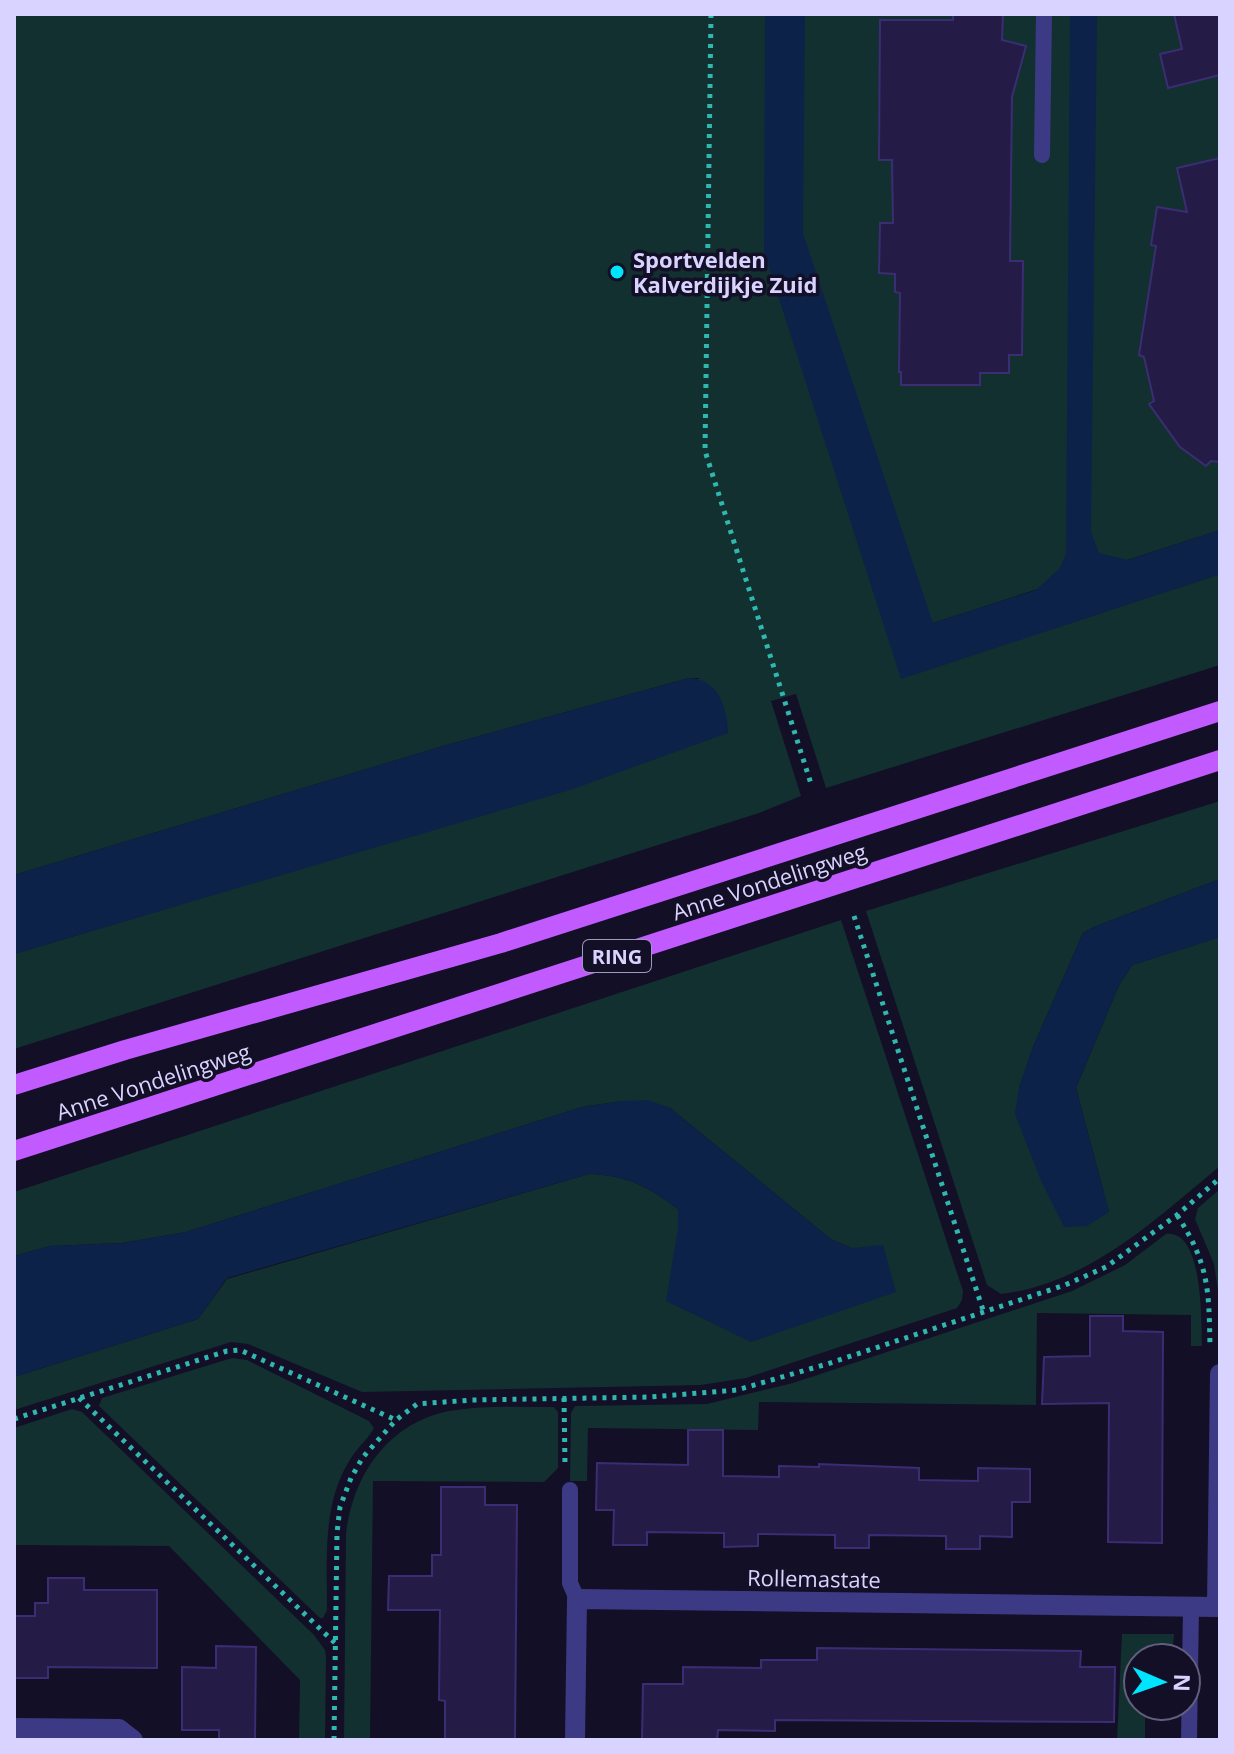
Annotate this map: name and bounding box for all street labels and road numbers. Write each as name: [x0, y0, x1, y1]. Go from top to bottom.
street label: Anne Vondelingweg: [668, 835, 870, 927]
road number: RING: [583, 940, 651, 972]
street label: Anne Vondelingweg: [52, 1035, 254, 1127]
street label: Rollemastate: [747, 1562, 881, 1594]

